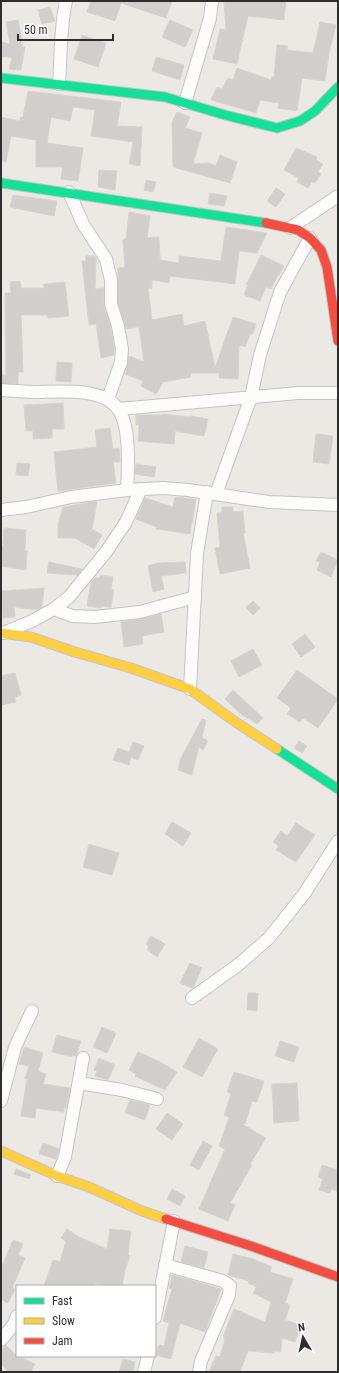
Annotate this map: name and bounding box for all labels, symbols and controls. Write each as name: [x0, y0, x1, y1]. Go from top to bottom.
scale bar: [18, 16, 113, 42]
text: 50 m: [24, 23, 48, 37]
legend: [16, 1285, 156, 1357]
text: Fast: [52, 1294, 73, 1308]
text: Slow: [52, 1314, 75, 1328]
north arrow: [283, 1317, 323, 1357]
text: N: [297, 1321, 306, 1335]
text: Jam: [52, 1334, 73, 1348]

